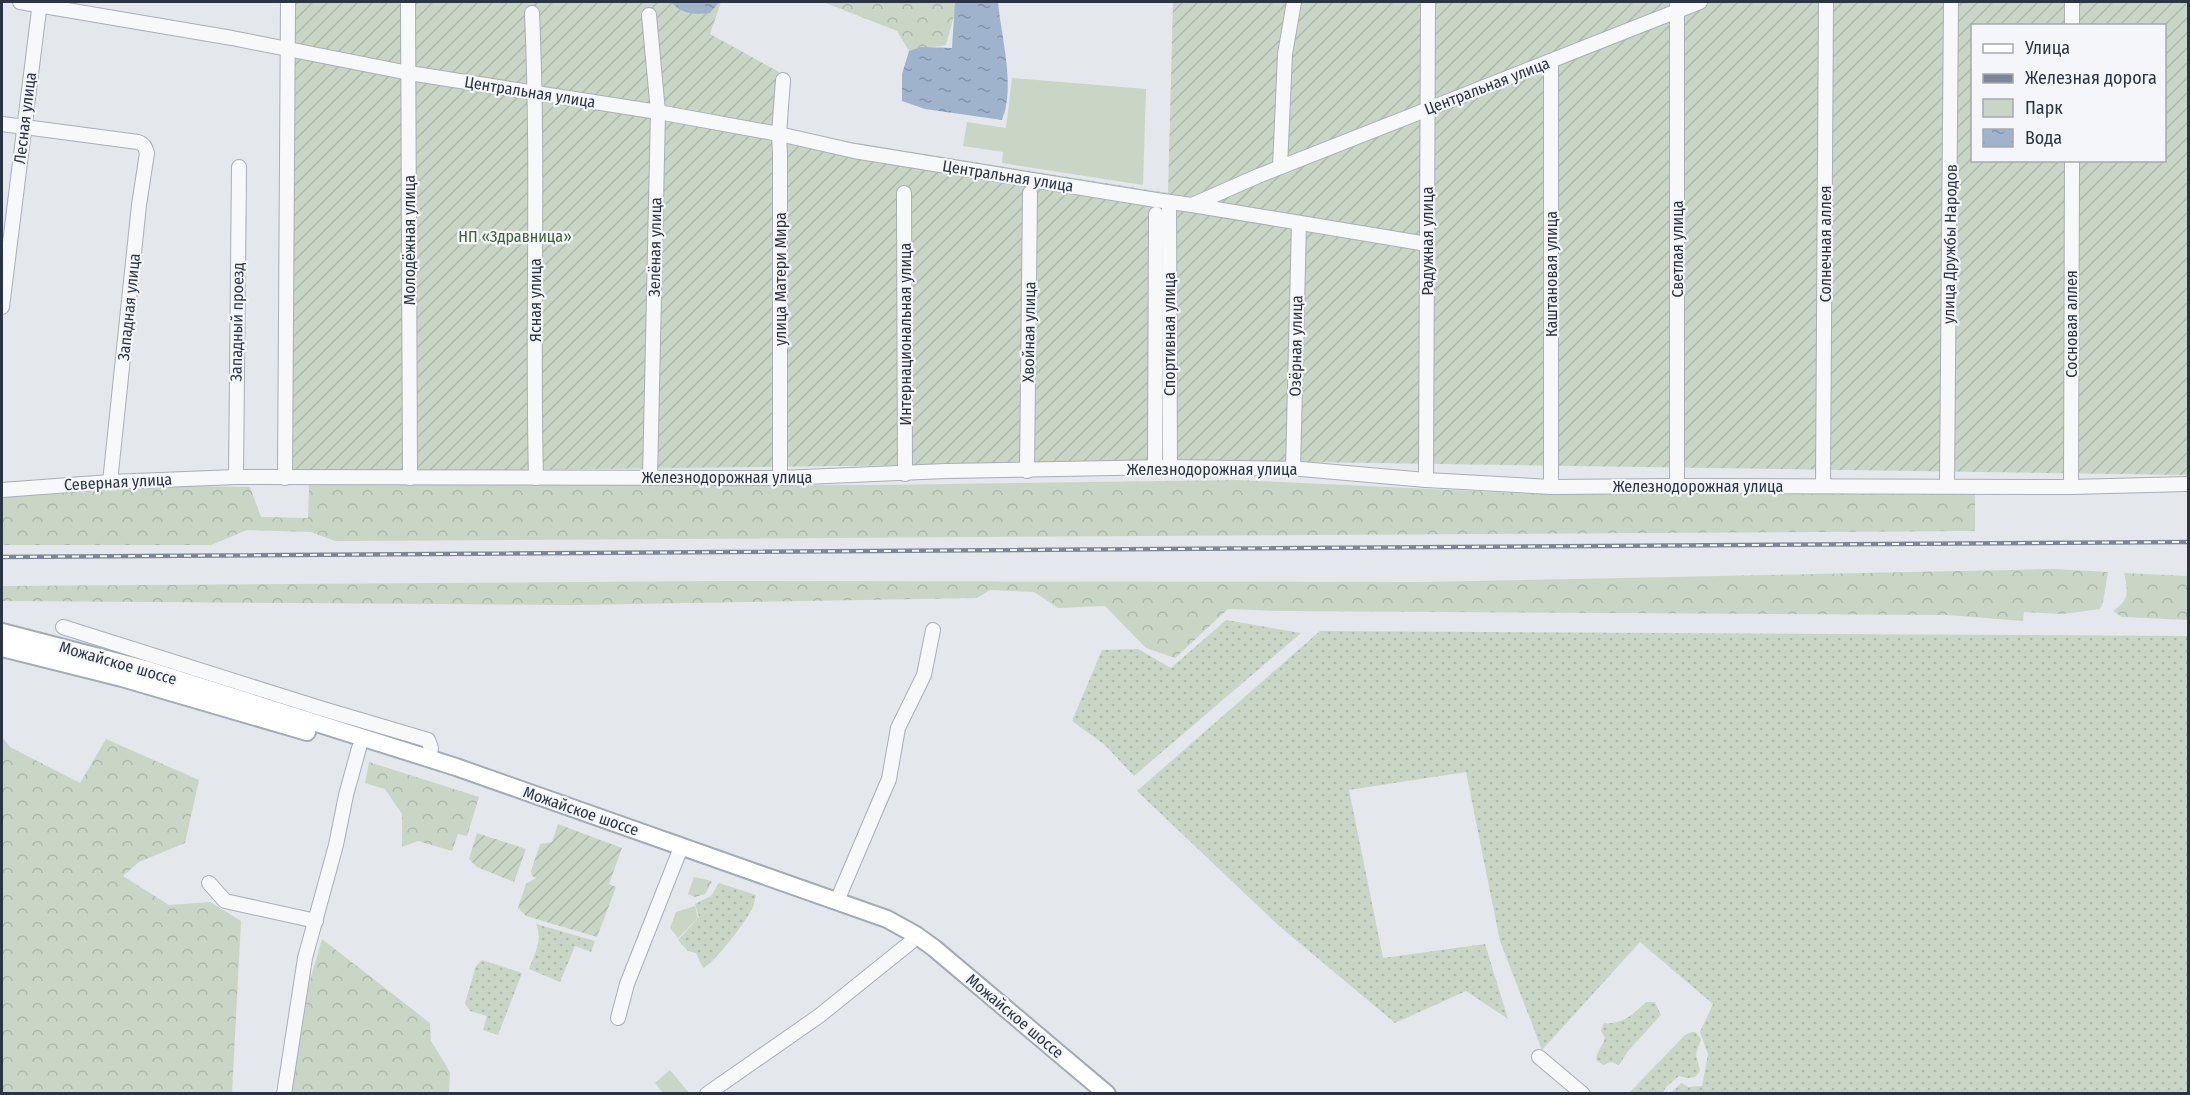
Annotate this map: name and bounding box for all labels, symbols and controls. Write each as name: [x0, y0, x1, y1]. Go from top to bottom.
legend: [1971, 24, 2166, 162]
text: Улица: [2024, 37, 2070, 59]
street label: Центральная улица: [1422, 53, 1552, 119]
text: Железная дорога: [2025, 67, 2157, 89]
street label: Лесная улица: [10, 71, 40, 165]
street label: Центральная улица: [463, 72, 597, 112]
text: Парк: [2025, 97, 2063, 119]
text: Вода: [2025, 127, 2062, 149]
street label: Центральная улица: [941, 156, 1075, 196]
street label: улица Дружбы Народов: [1939, 164, 1961, 324]
street label: Молодёжная улица: [400, 175, 419, 305]
street label: Радужная улица: [1418, 186, 1437, 295]
street label: Солнечная аллея: [1816, 186, 1835, 302]
street label: Зелёная улица: [645, 197, 665, 297]
street label: Светлая улица: [1668, 200, 1687, 298]
street label: Каштановая улица: [1542, 211, 1561, 337]
street label: улица Матери Мира: [771, 212, 790, 346]
park label: НП «Здравница»: [458, 227, 572, 246]
street label: Интернациональная улица: [896, 242, 915, 425]
street label: Западная улица: [114, 252, 144, 362]
street label: Ясная улица: [526, 258, 545, 342]
street label: Западный проезд: [226, 262, 248, 382]
street label: Сосновая аллея: [2062, 270, 2081, 378]
street label: Спортивная улица: [1160, 272, 1179, 396]
street label: Хвойная улица: [1019, 281, 1039, 383]
street label: Озёрная улица: [1286, 295, 1306, 397]
street label: Железнодорожная улица: [1127, 460, 1297, 479]
street label: Железнодорожная улица: [642, 468, 812, 487]
street label: Северная улица: [63, 470, 173, 494]
street label: Железнодорожная улица: [1613, 477, 1783, 496]
street label: Можайское шоссе: [57, 637, 179, 689]
street label: Можайское шоссе: [521, 782, 641, 840]
street label: Можайское шоссе: [962, 970, 1068, 1062]

